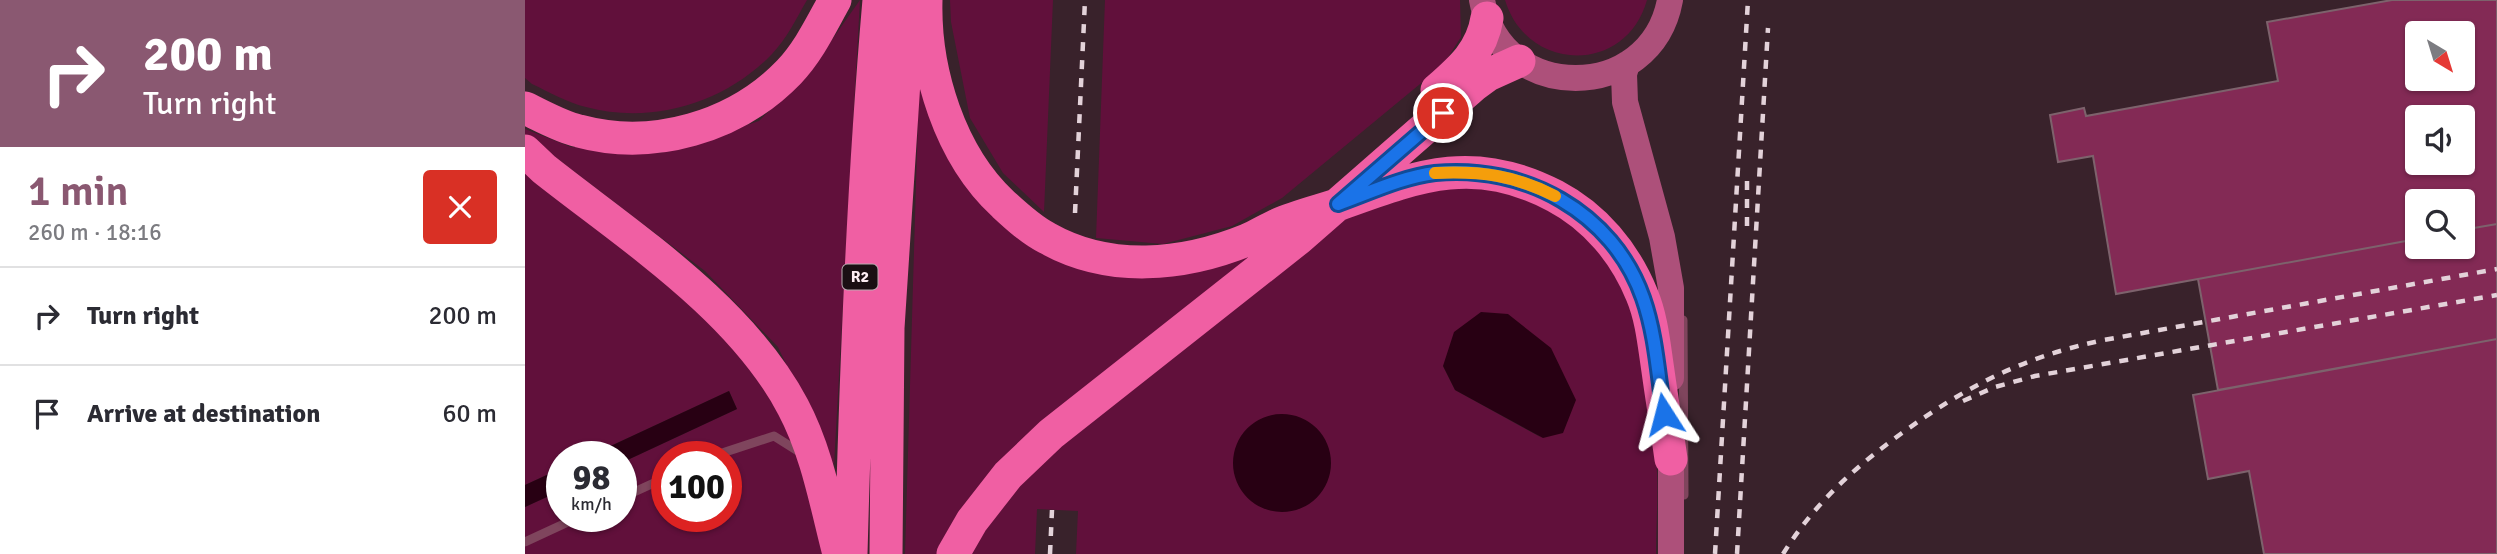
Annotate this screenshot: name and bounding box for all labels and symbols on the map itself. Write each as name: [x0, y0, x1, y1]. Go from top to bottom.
north arrow: [2405, 21, 2475, 91]
pin: [1413, 83, 1473, 143]
road number: R2: [843, 264, 877, 290]
position arrow: [1627, 377, 1701, 451]
speed limit sign: 100: [651, 441, 742, 532]

